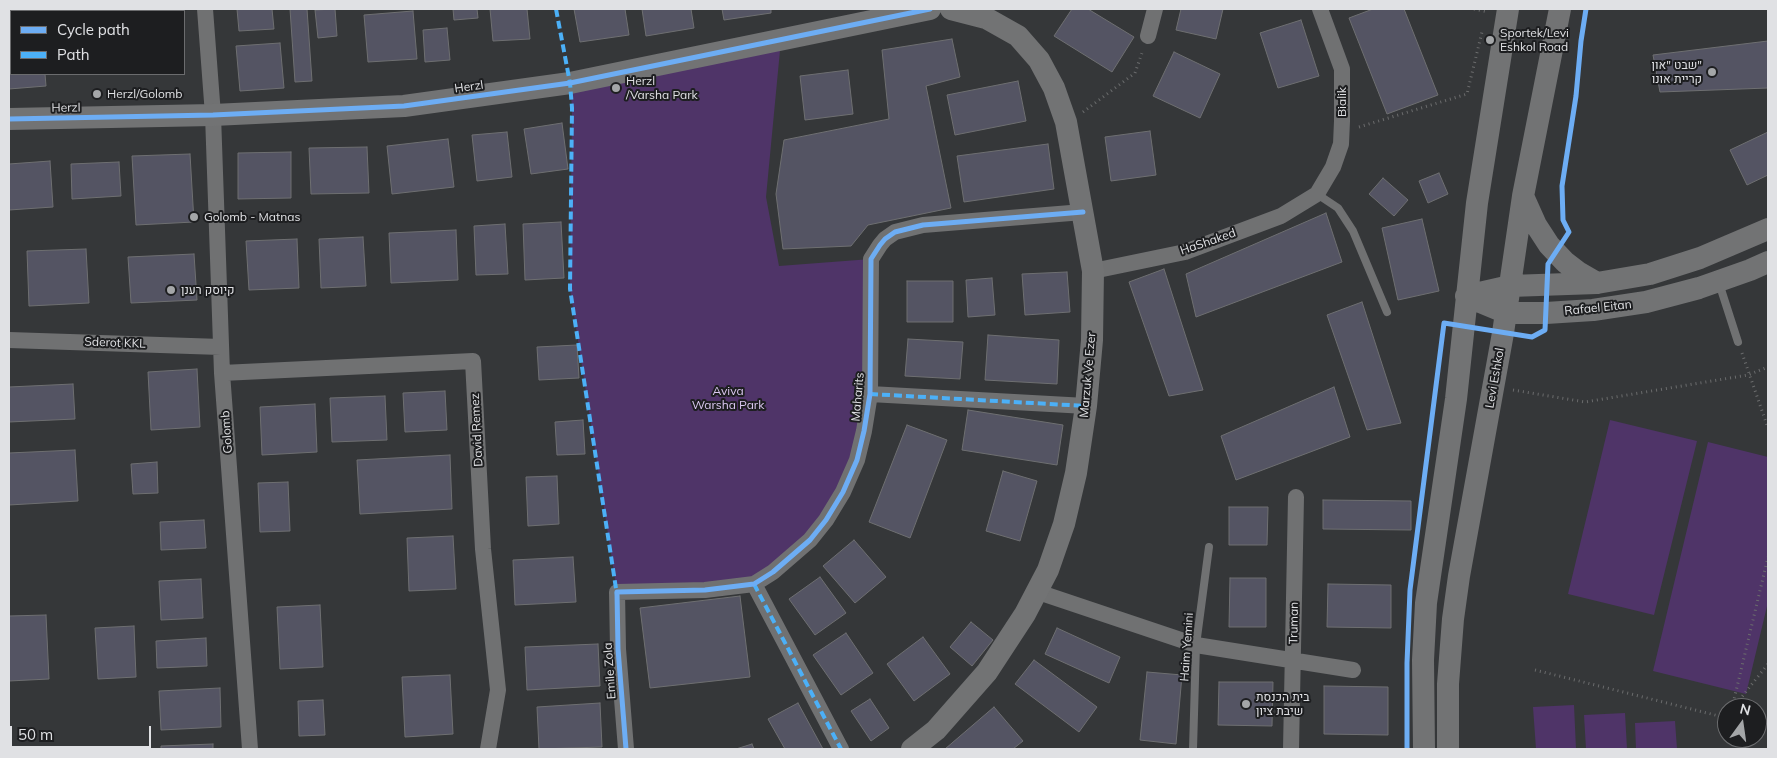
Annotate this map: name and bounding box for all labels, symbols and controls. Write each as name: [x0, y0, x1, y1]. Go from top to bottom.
legend: [10, 10, 185, 75]
text: Cycle path: [57, 20, 130, 39]
place label: Sportek/Levi Eshkol Road: [1500, 26, 1569, 54]
marker: Sportek/Levi Eshkol Road: [1484, 34, 1496, 46]
text: Path: [57, 45, 89, 64]
place label: שבט "און" קריית אונו: [1652, 58, 1702, 86]
marker: שבט "און" קריית אונו: [1706, 66, 1718, 78]
place label: Herzl /Varsha Park: [626, 74, 698, 102]
street label: Herzl: [454, 78, 484, 96]
marker: Herzl /Varsha Park: [610, 82, 622, 94]
place label: Herzl/Golomb: [107, 87, 183, 101]
street label: Bialik: [1335, 87, 1349, 117]
marker: Herzl/Golomb: [91, 88, 103, 100]
street label: Herzl: [51, 101, 81, 115]
place label: Golomb - Matnas: [204, 210, 300, 224]
marker: Golomb - Matnas: [188, 211, 200, 223]
street label: HaShaked: [1178, 226, 1238, 258]
place label: קיוסק רענן: [181, 283, 234, 297]
marker: קיוסק רענן: [165, 284, 177, 296]
street label: Rafael Eitan: [1564, 297, 1632, 319]
street label: Marzuk Ve Ezer: [1077, 332, 1099, 418]
street label: Sderot KKL: [84, 335, 146, 351]
street label: Levi Eshkol: [1483, 347, 1507, 409]
street label: Maharits: [849, 372, 867, 422]
park label: Aviva Warsha Park: [692, 384, 764, 412]
street label: David Remez: [468, 393, 486, 467]
street label: Golomb: [218, 410, 236, 454]
street label: Truman: [1286, 602, 1302, 644]
street label: Haim Yemini: [1177, 612, 1197, 682]
street label: Emile Zola: [601, 642, 619, 700]
place label: בית הכנסת שיבת ציון: [1256, 690, 1310, 718]
marker: בית הכנסת שיבת ציון: [1240, 698, 1252, 710]
north arrow: [1717, 698, 1767, 748]
text: N: [1738, 699, 1753, 719]
scale bar: [12, 716, 154, 748]
text: 50 m: [18, 725, 53, 744]

